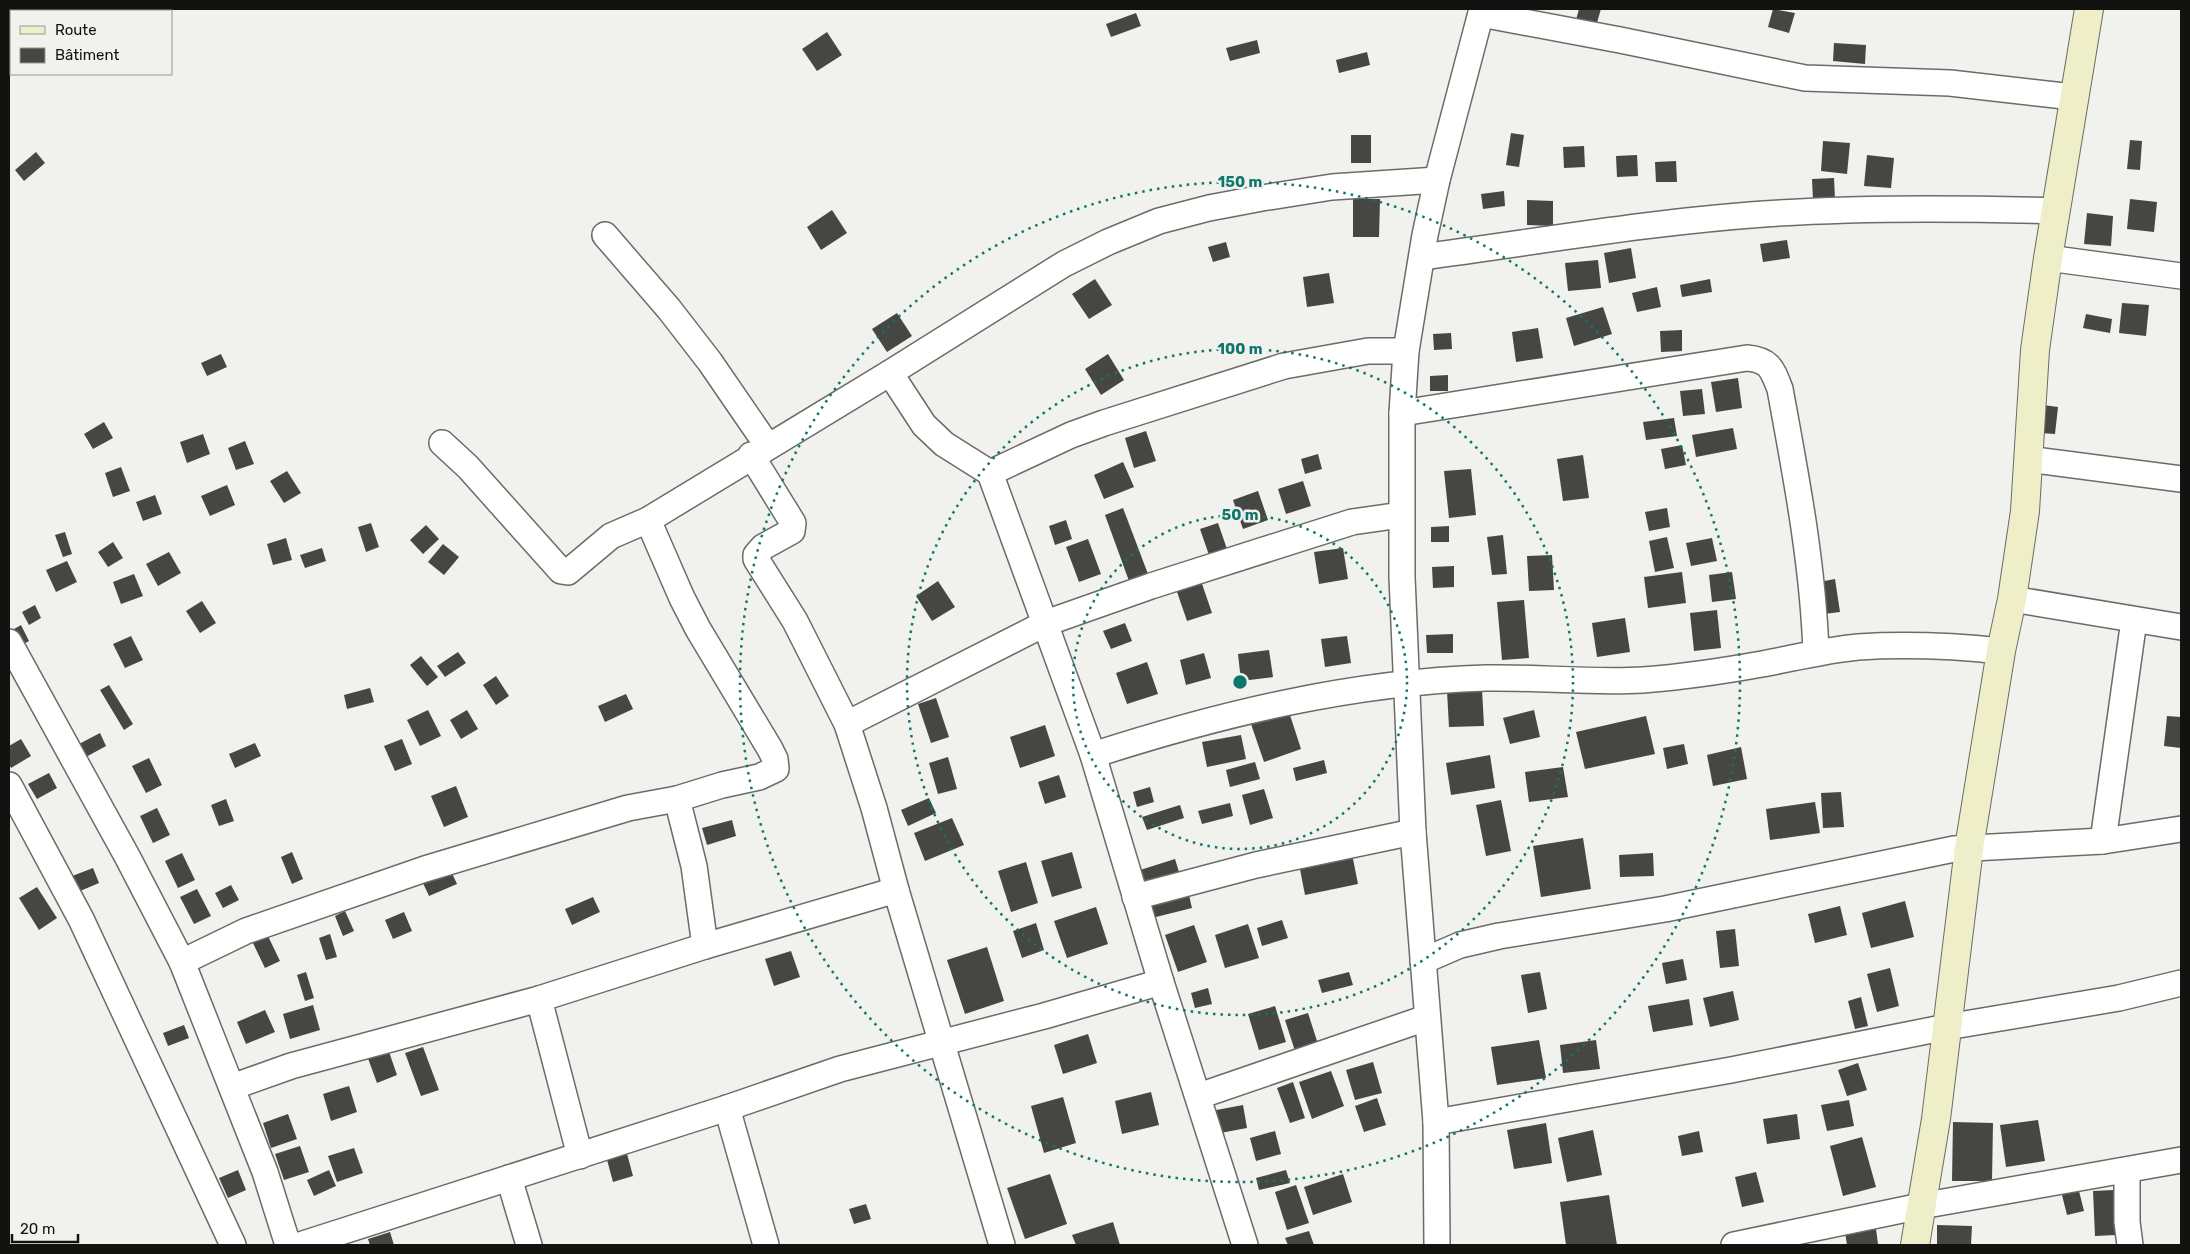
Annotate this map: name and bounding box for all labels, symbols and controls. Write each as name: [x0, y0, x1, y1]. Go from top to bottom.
legend: [10, 10, 172, 75]
text: Route: [55, 21, 97, 39]
text: Bâtiment: [55, 46, 119, 64]
text: 150 m: [1218, 173, 1262, 191]
text: 100 m: [1218, 340, 1262, 358]
text: 50 m: [1222, 506, 1258, 524]
centre of rings: [1231, 673, 1249, 691]
scale bar: [12, 1212, 79, 1244]
text: 20 m: [20, 1220, 55, 1238]

